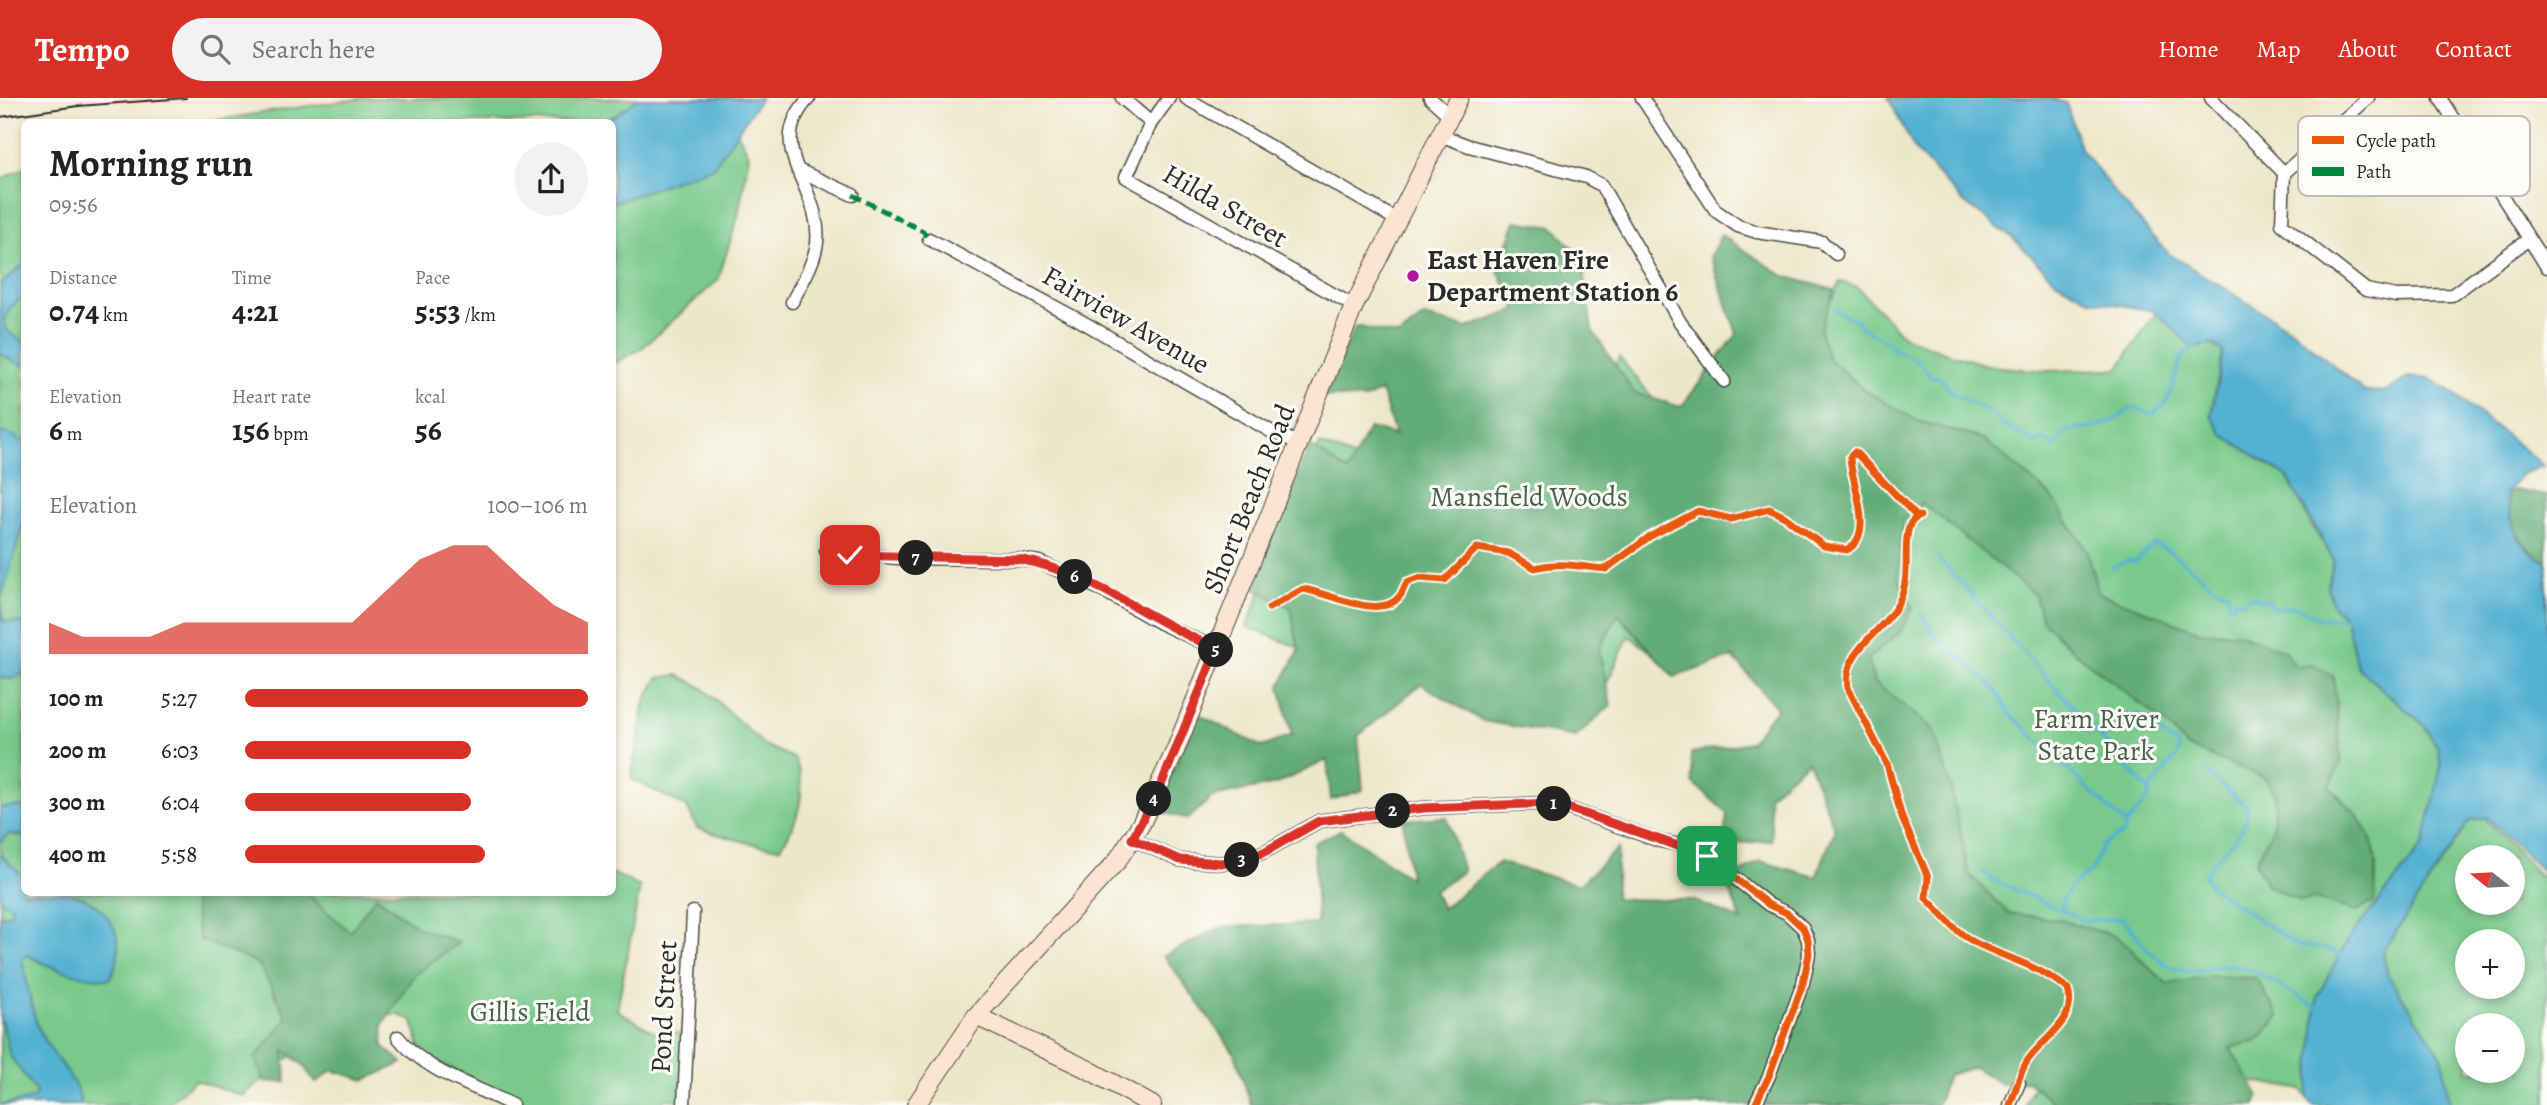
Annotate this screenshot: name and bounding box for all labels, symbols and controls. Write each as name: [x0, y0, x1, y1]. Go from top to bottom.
search box: [172, 18, 662, 81]
text: Tempo: [35, 27, 130, 72]
icon: search: [196, 30, 234, 68]
text: Search here: [252, 32, 375, 67]
text: Home: [2158, 33, 2219, 65]
text: Map: [2257, 33, 2301, 65]
text: About: [2339, 33, 2397, 65]
text: Contact: [2435, 33, 2512, 65]
legend: [2298, 116, 2530, 196]
text: Cycle path: [2356, 128, 2436, 154]
text: Morning run: [49, 137, 253, 189]
button: share: [514, 142, 588, 216]
street label: Hilda Street: [1156, 155, 1294, 257]
text: Path: [2356, 159, 2391, 185]
text: 09:56: [49, 189, 98, 220]
place label: East Haven Fire Department Station 6: [1427, 241, 1678, 311]
street label: Fairview Avenue: [1036, 257, 1216, 383]
text: Distance: [49, 265, 117, 291]
text: Time: [232, 265, 271, 291]
text: Pace: [415, 265, 450, 291]
marker: East Haven Fire Department Station 6: [1405, 268, 1421, 284]
text: 0.74: [49, 291, 99, 331]
text: 4:21: [232, 291, 278, 331]
text: 5:53: [415, 291, 461, 331]
text: km: [99, 302, 128, 328]
text: /km: [461, 302, 496, 328]
text: Elevation: [49, 384, 122, 410]
text: Heart rate: [232, 384, 311, 410]
text: kcal: [415, 384, 445, 410]
street label: Short Beach Road: [1194, 398, 1305, 600]
text: 6: [49, 410, 63, 450]
text: 156: [232, 410, 270, 450]
text: 56: [415, 410, 442, 450]
text: m: [63, 421, 83, 447]
text: bpm: [270, 421, 309, 447]
park label: Mansfield Woods: [1430, 478, 1628, 516]
text: Elevation: [49, 490, 137, 521]
text: 100–106 m: [487, 490, 588, 521]
pin: [820, 525, 880, 585]
icon: check: [831, 536, 869, 574]
pin: 7: [898, 540, 934, 575]
text: 7: [911, 544, 920, 570]
pin: 6: [1058, 560, 1092, 594]
text: 6: [1070, 563, 1079, 589]
pin: 5: [1198, 632, 1234, 668]
text: 5: [1211, 636, 1220, 662]
text: 100 m: [49, 683, 104, 714]
text: 5:27: [161, 683, 197, 714]
park label: Farm River State Park: [2033, 700, 2159, 770]
text: 200 m: [49, 735, 107, 766]
text: 6:03: [161, 735, 199, 766]
pin: 4: [1136, 782, 1172, 816]
text: 4: [1149, 785, 1158, 811]
pin: 1: [1536, 786, 1572, 822]
text: 300 m: [49, 787, 105, 818]
text: 6:04: [161, 787, 200, 818]
text: 1: [1550, 790, 1557, 816]
pin: 2: [1376, 794, 1410, 828]
text: 2: [1388, 797, 1397, 823]
pin: [1677, 826, 1737, 886]
icon: arrive: [1688, 837, 1726, 875]
text: 400 m: [49, 839, 106, 870]
text: 5:58: [161, 839, 197, 870]
pin: 3: [1224, 842, 1260, 878]
north arrow: [2455, 845, 2525, 915]
map controls: [2455, 845, 2525, 1083]
text: 3: [1237, 846, 1246, 872]
button: +: [2455, 929, 2525, 999]
street label: Pond Street: [642, 940, 686, 1074]
park label: Gillis Field: [470, 993, 591, 1031]
button: −: [2455, 1013, 2525, 1083]

